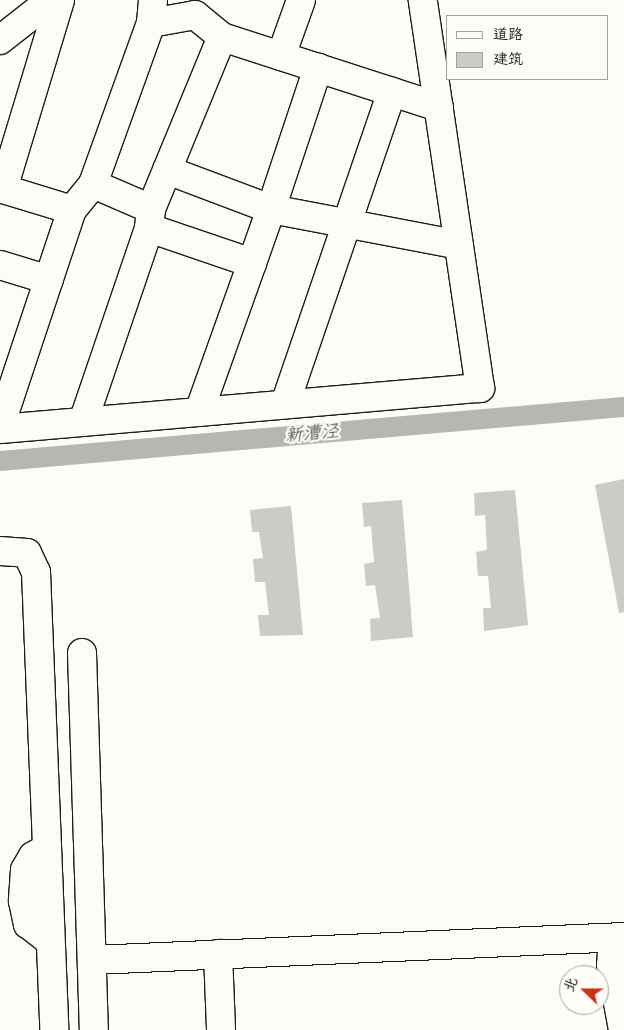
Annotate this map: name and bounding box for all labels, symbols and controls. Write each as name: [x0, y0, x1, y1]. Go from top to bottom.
legend: [446, 15, 609, 80]
text: 道路: [493, 24, 523, 45]
text: 建筑: [493, 49, 523, 70]
water label: 新漕泾: [284, 421, 340, 447]
north arrow: [559, 965, 609, 1015]
text: 北: [559, 975, 583, 995]

